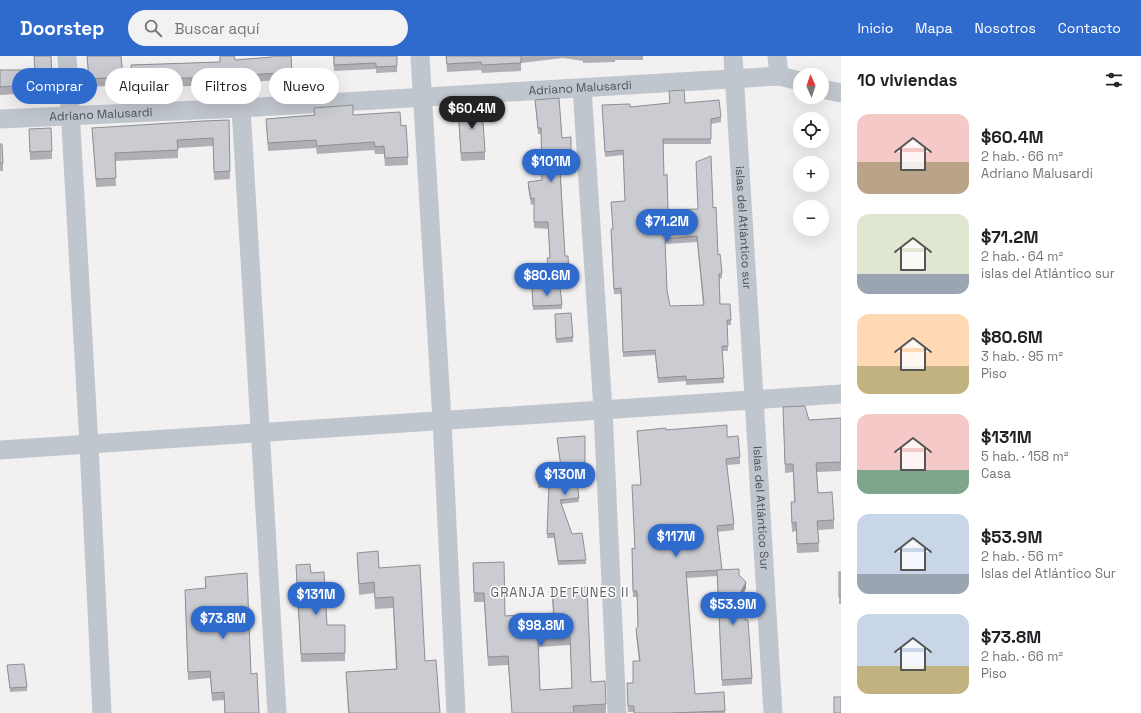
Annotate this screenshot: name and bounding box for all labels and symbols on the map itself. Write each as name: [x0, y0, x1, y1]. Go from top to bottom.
north arrow: [793, 68, 829, 104]
street label: Adriano Malusardi: [528, 77, 632, 99]
pin: $60.4M: [439, 96, 505, 130]
street label: Adriano Malusardi: [49, 104, 153, 125]
pin: $101M: [523, 149, 579, 183]
street label: islas del Atlántico sur: [732, 165, 755, 290]
pin: $71.2M: [634, 209, 700, 243]
pin: $80.6M: [514, 263, 580, 297]
street label: Islas del Atlántico Sur: [749, 445, 773, 571]
pin: $130M: [537, 462, 593, 496]
pin: $117M: [648, 524, 704, 558]
pin: $131M: [288, 582, 344, 616]
district label: GRANJA DE FUNES II: [491, 584, 629, 601]
pin: $53.9M: [700, 592, 766, 626]
pin: $73.8M: [190, 606, 256, 640]
pin: $98.8M: [508, 613, 574, 647]

